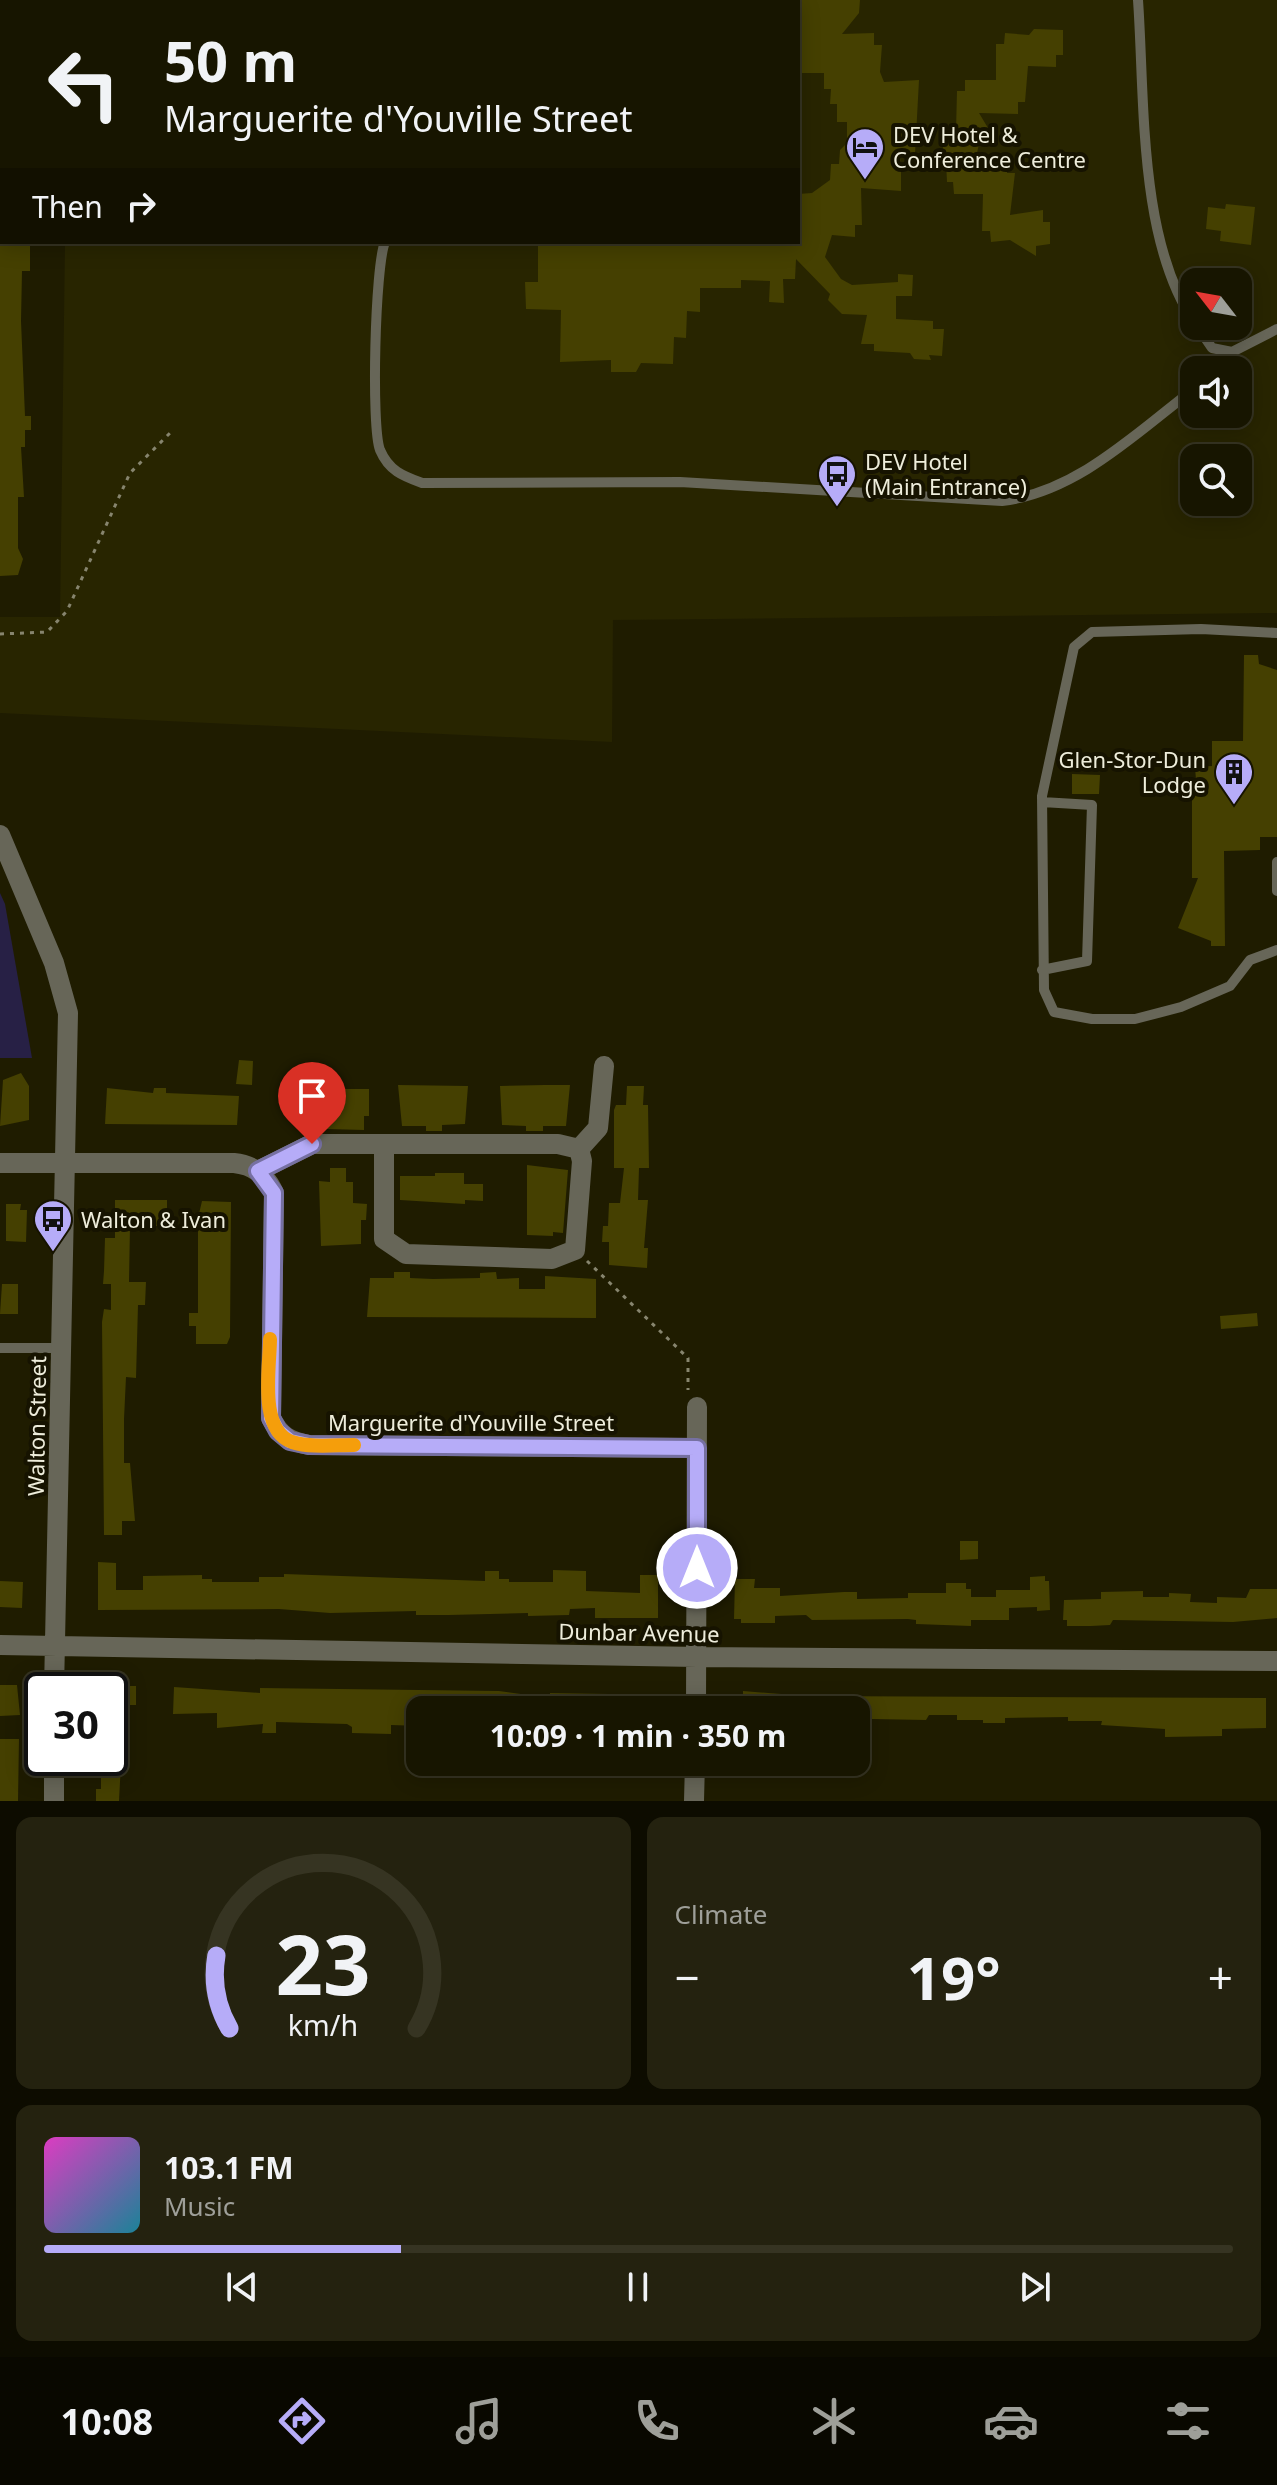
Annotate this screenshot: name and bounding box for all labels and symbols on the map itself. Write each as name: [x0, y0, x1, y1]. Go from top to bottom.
place label: DEV Hotel & Conference Centre: [893, 119, 1086, 174]
hotel icon: DEV Hotel & Conference Centre: [844, 126, 886, 181]
north arrow: [1180, 268, 1252, 340]
place label: DEV Hotel (Main Entrance): [865, 446, 1027, 501]
bus stop icon: DEV Hotel (Main Entrance): [816, 453, 858, 508]
place label: Glen-Stor-Dun Lodge: [1058, 744, 1206, 799]
building icon: Glen-Stor-Dun Lodge: [1213, 751, 1255, 806]
pin: [278, 1062, 346, 1144]
bus stop icon: Walton & Ivan: [32, 1198, 74, 1253]
place label: Walton & Ivan: [81, 1204, 226, 1234]
street label: Walton Street: [20, 1356, 52, 1496]
street label: Marguerite d'Youville Street: [328, 1407, 614, 1437]
position arrow: [655, 1526, 739, 1610]
street label: Dunbar Avenue: [558, 1616, 720, 1648]
speed limit sign: 30: [24, 1672, 128, 1776]

